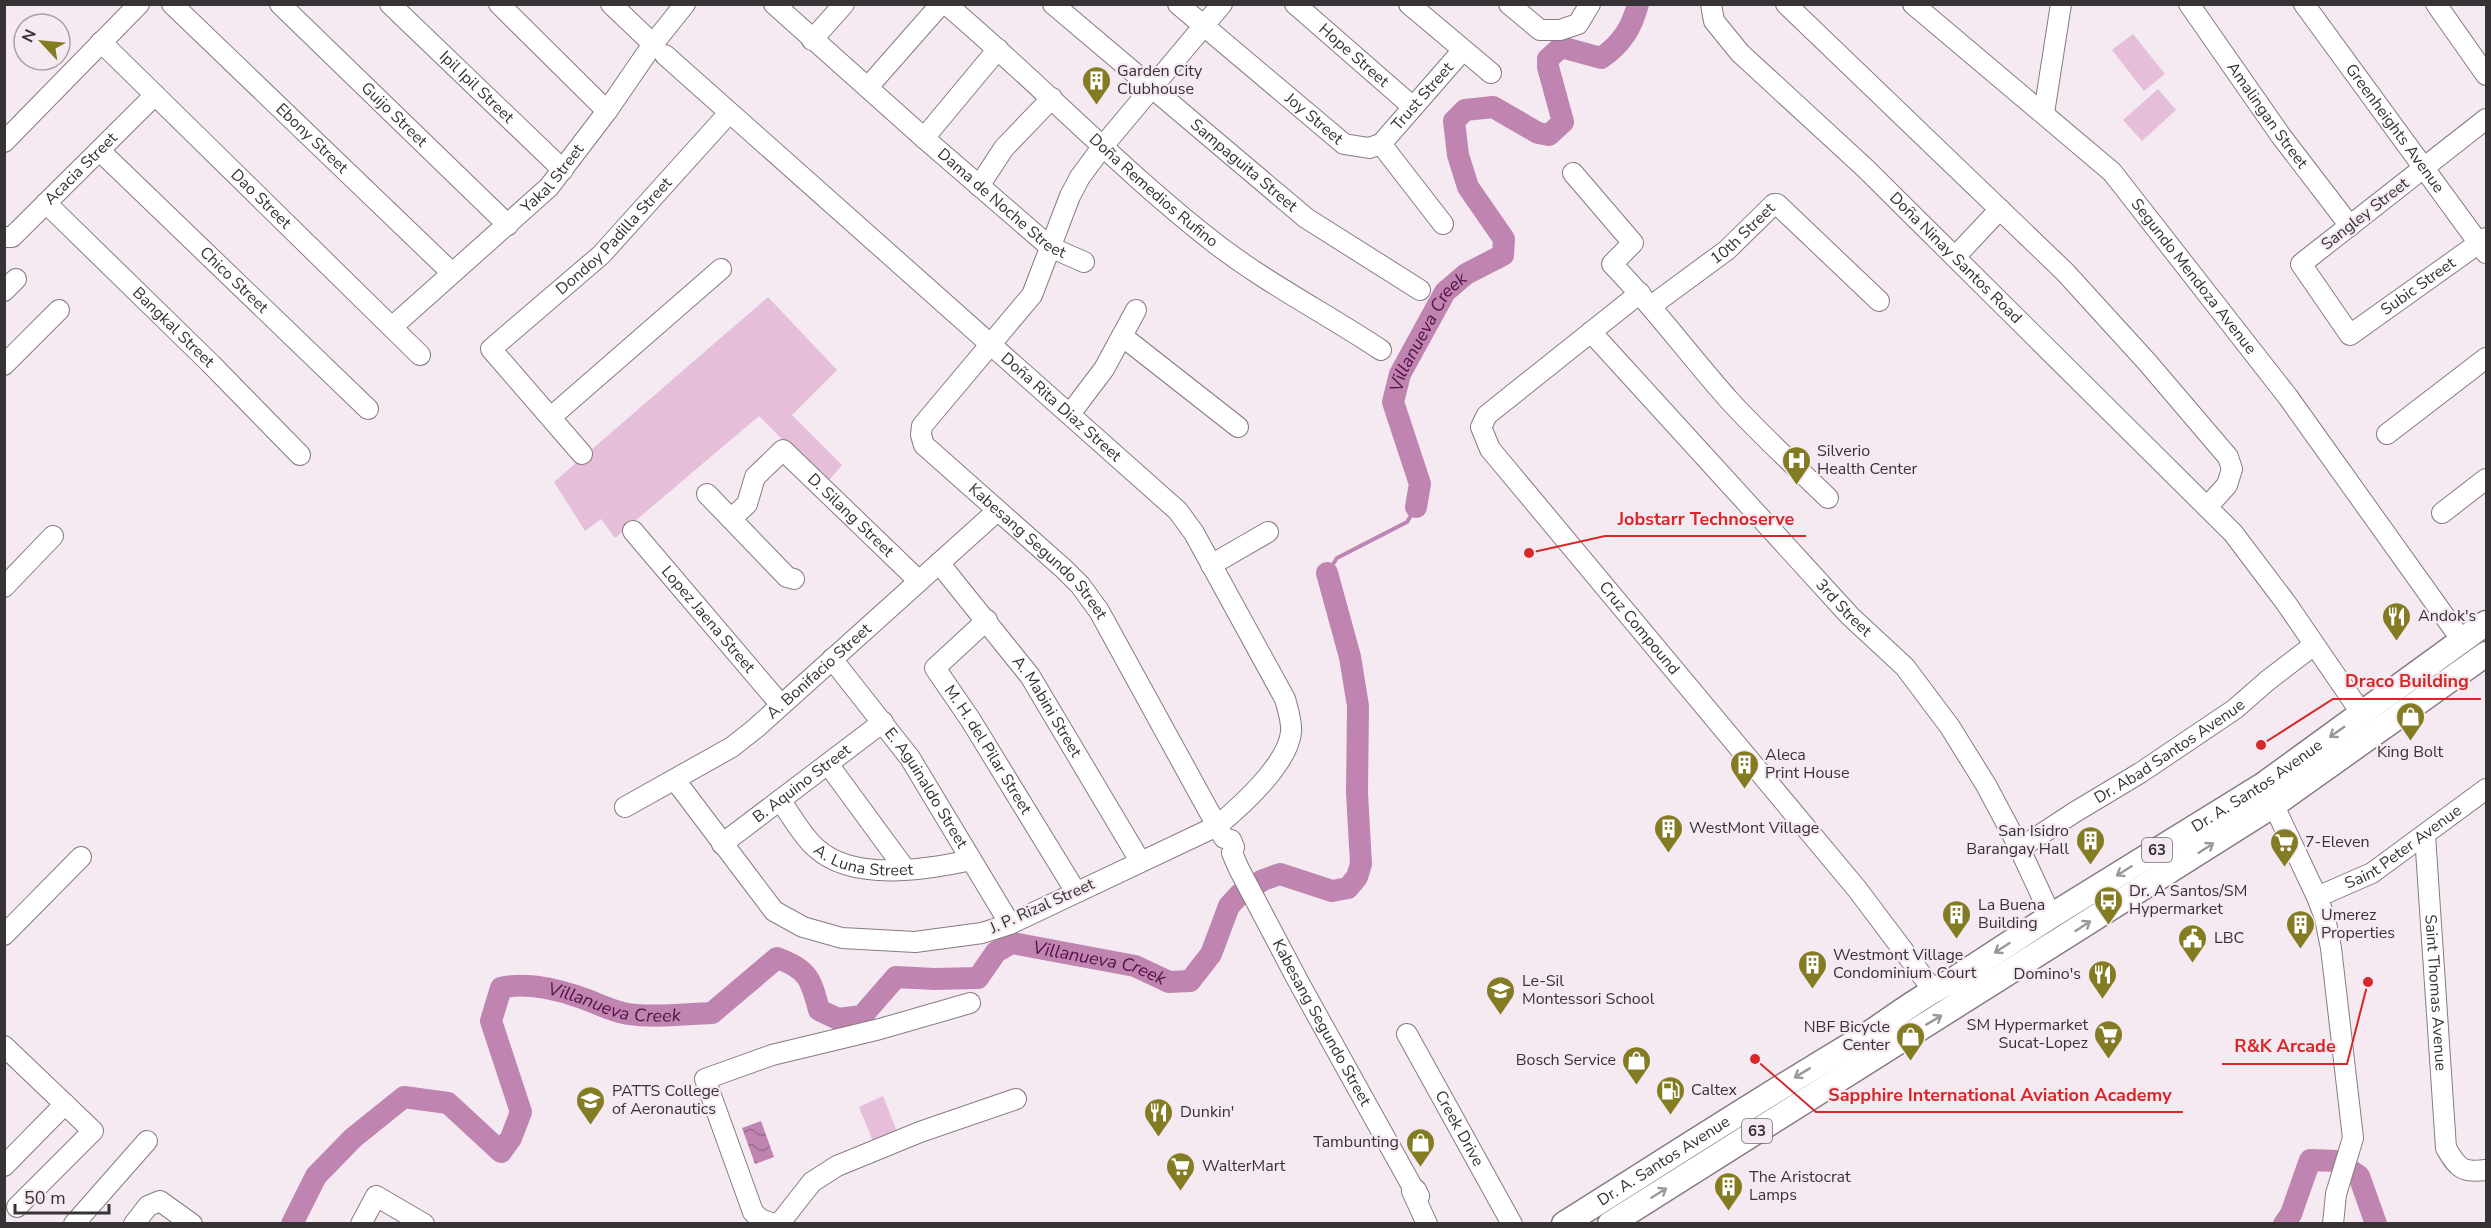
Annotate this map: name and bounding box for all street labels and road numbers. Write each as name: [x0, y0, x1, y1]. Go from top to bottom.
street label: Hope Street: [1314, 18, 1394, 92]
street label: Ipil Ipil Street: [434, 46, 519, 128]
street label: Trust Street: [1386, 57, 1459, 135]
street label: Amalingan Street: [2222, 58, 2313, 173]
street label: Greenheights Avenue: [2340, 59, 2450, 197]
street label: Guijo Street: [356, 77, 433, 152]
street label: Joy Street: [1279, 87, 1348, 150]
street label: Ebony Street: [271, 98, 353, 179]
street label: Sampaguita Street: [1186, 114, 1302, 217]
street label: Acacia Street: [39, 127, 123, 210]
street label: Doña Remedios Rufino: [1084, 128, 1223, 253]
street label: Yakal Street: [515, 139, 589, 219]
street label: Dama de Noche Street: [932, 143, 1070, 264]
street label: Dao Street: [226, 164, 296, 234]
street label: Dondoy Padilla Street: [551, 172, 677, 300]
street label: Sangley Street: [2317, 173, 2414, 255]
street label: Doña Ninay Santos Road: [1884, 187, 2027, 329]
street label: Segundo Mendoza Avenue: [2126, 194, 2261, 359]
street label: 10th Street: [1706, 197, 1780, 270]
street label: Chico Street: [195, 242, 273, 319]
street label: Subic Street: [2376, 252, 2460, 321]
street label: Bangkal Street: [128, 282, 220, 373]
street label: Doña Rita Diaz Street: [996, 348, 1126, 467]
street label: D. Silang Street: [803, 468, 899, 562]
street label: Kabesang Segundo Street: [964, 478, 1113, 623]
street label: Lopez Jaena Street: [656, 561, 760, 678]
street label: 3rd Street: [1810, 574, 1877, 642]
street label: Cruz Compound: [1594, 577, 1685, 679]
street label: A. Bonifacio Street: [762, 618, 876, 724]
street label: A. Mabini Street: [1007, 651, 1087, 762]
street label: M. H. del Pilar Street: [939, 681, 1037, 819]
street label: Dr. Abad Santos Avenue: [2090, 694, 2250, 809]
street label: E. Aguinaldo Street: [879, 723, 973, 853]
street label: Dr. A. Santos Avenue: [2187, 734, 2327, 837]
street label: B. Aquino Street: [748, 739, 856, 828]
street label: Saint Peter Avenue: [2341, 800, 2466, 895]
road number: 63: [2142, 838, 2172, 862]
street label: A. Luna Street: [809, 839, 914, 882]
street label: J. P. Rizal Street: [985, 873, 1098, 939]
street label: Saint Thomas Avenue: [2419, 914, 2452, 1072]
street label: Kabesang Segundo Street: [1267, 935, 1376, 1110]
street label: Creek Drive: [1429, 1087, 1489, 1170]
street label: Dr. A. Santos Avenue: [1593, 1111, 1734, 1211]
road number: 63: [1742, 1119, 1772, 1143]

